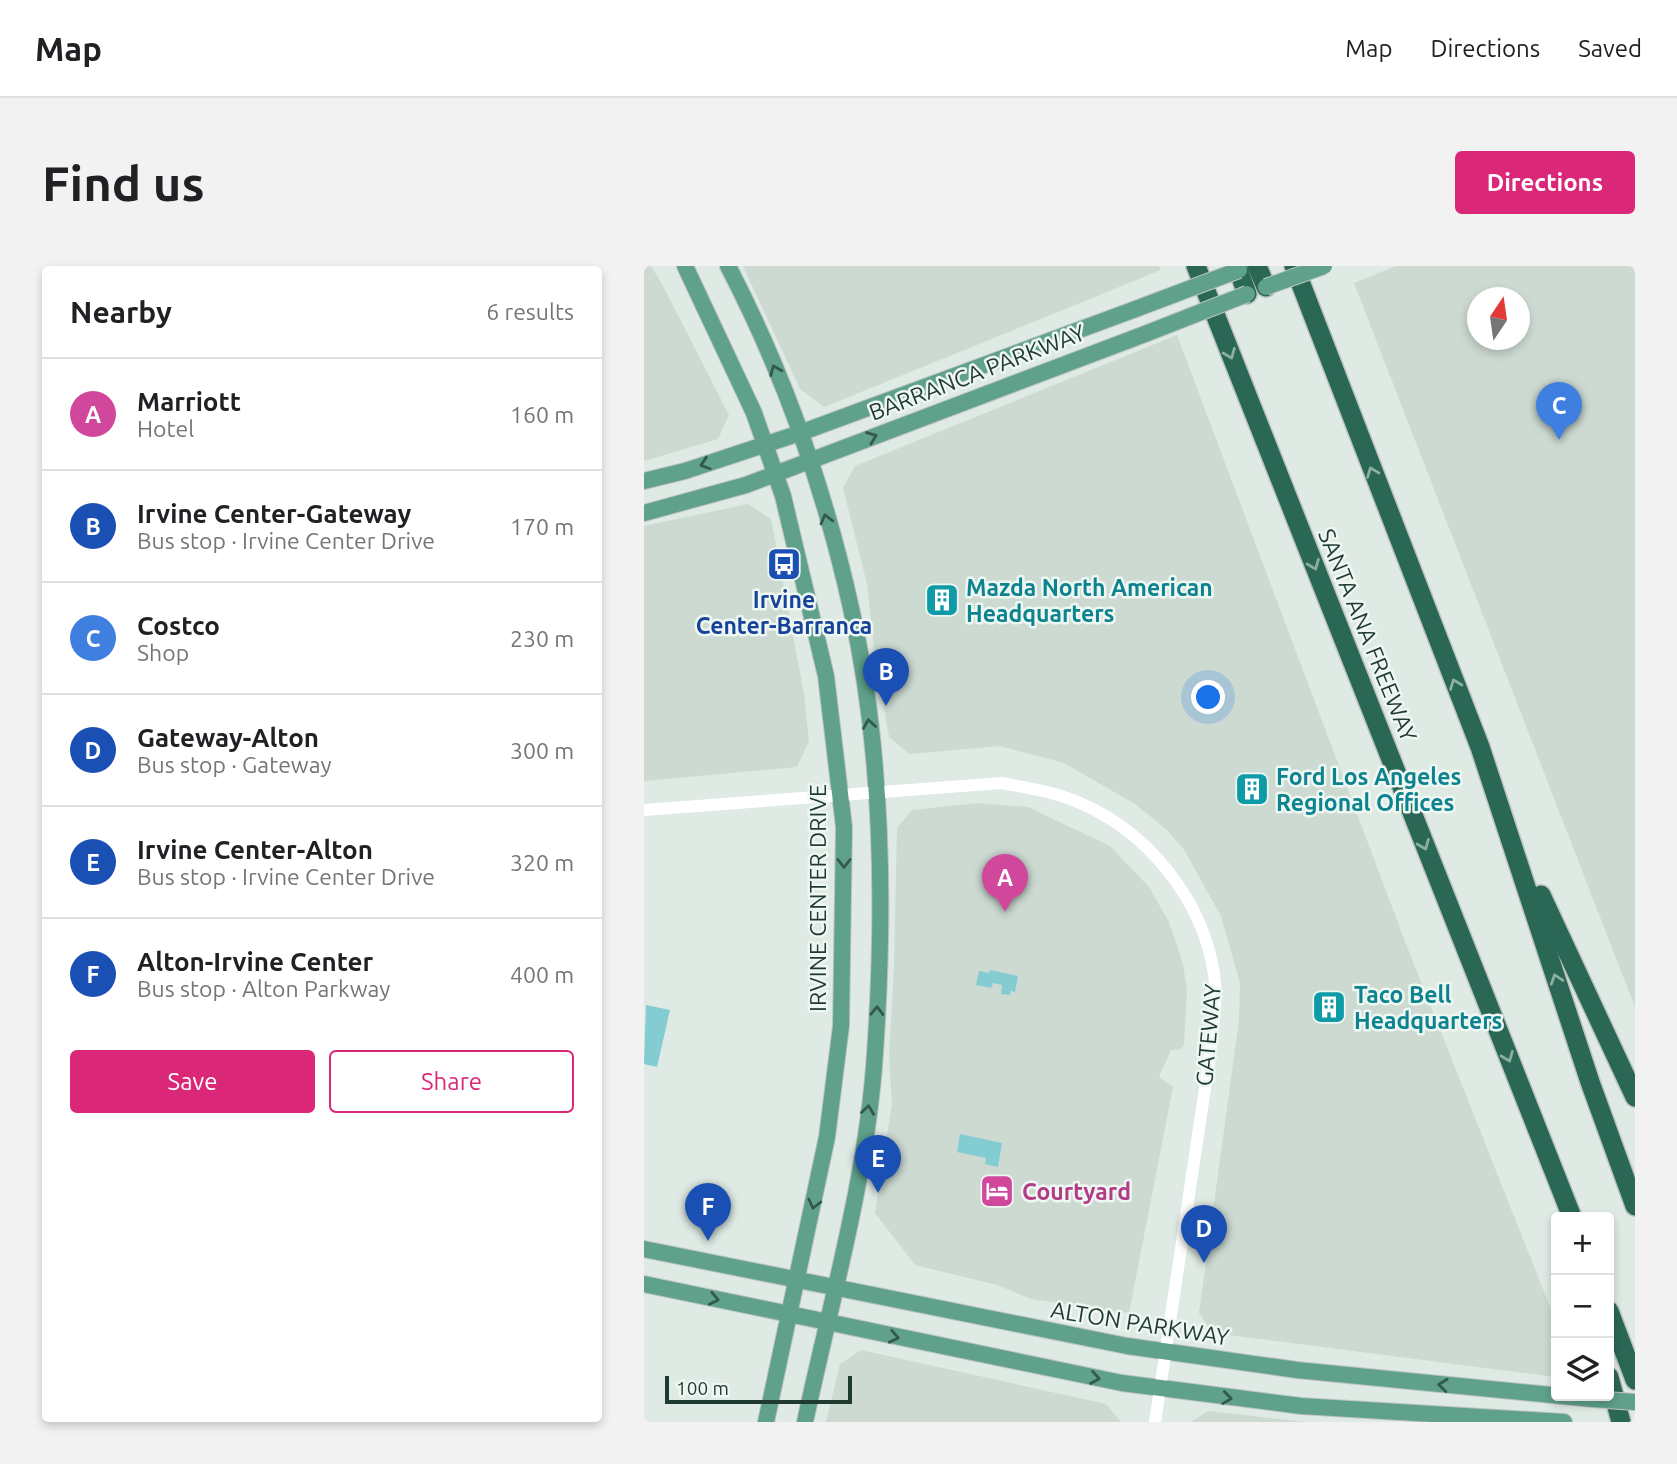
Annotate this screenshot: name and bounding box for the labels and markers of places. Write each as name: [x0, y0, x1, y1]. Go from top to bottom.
pin: C: [1536, 382, 1582, 440]
bus stop icon: Irvine Center-Barranca: [765, 545, 803, 583]
place label: Mazda North American Headquarters: [966, 575, 1213, 626]
building icon: Mazda North American Headquarters: [923, 581, 961, 619]
place label: Irvine Center-Barranca: [696, 587, 872, 638]
pin: B: [863, 648, 909, 706]
place label: Ford Los Angeles Regional Offices: [1276, 764, 1461, 815]
building icon: Ford Los Angeles Regional Offices: [1233, 770, 1271, 808]
pin: A: [982, 854, 1028, 912]
place label: Taco Bell Headquarters: [1354, 982, 1502, 1033]
building icon: Taco Bell Headquarters: [1310, 988, 1348, 1026]
pin: E: [855, 1135, 901, 1193]
hotel icon: Courtyard: [978, 1172, 1016, 1210]
place label: Courtyard: [1022, 1179, 1131, 1204]
pin: F: [685, 1183, 731, 1241]
pin: D: [1181, 1205, 1227, 1263]

